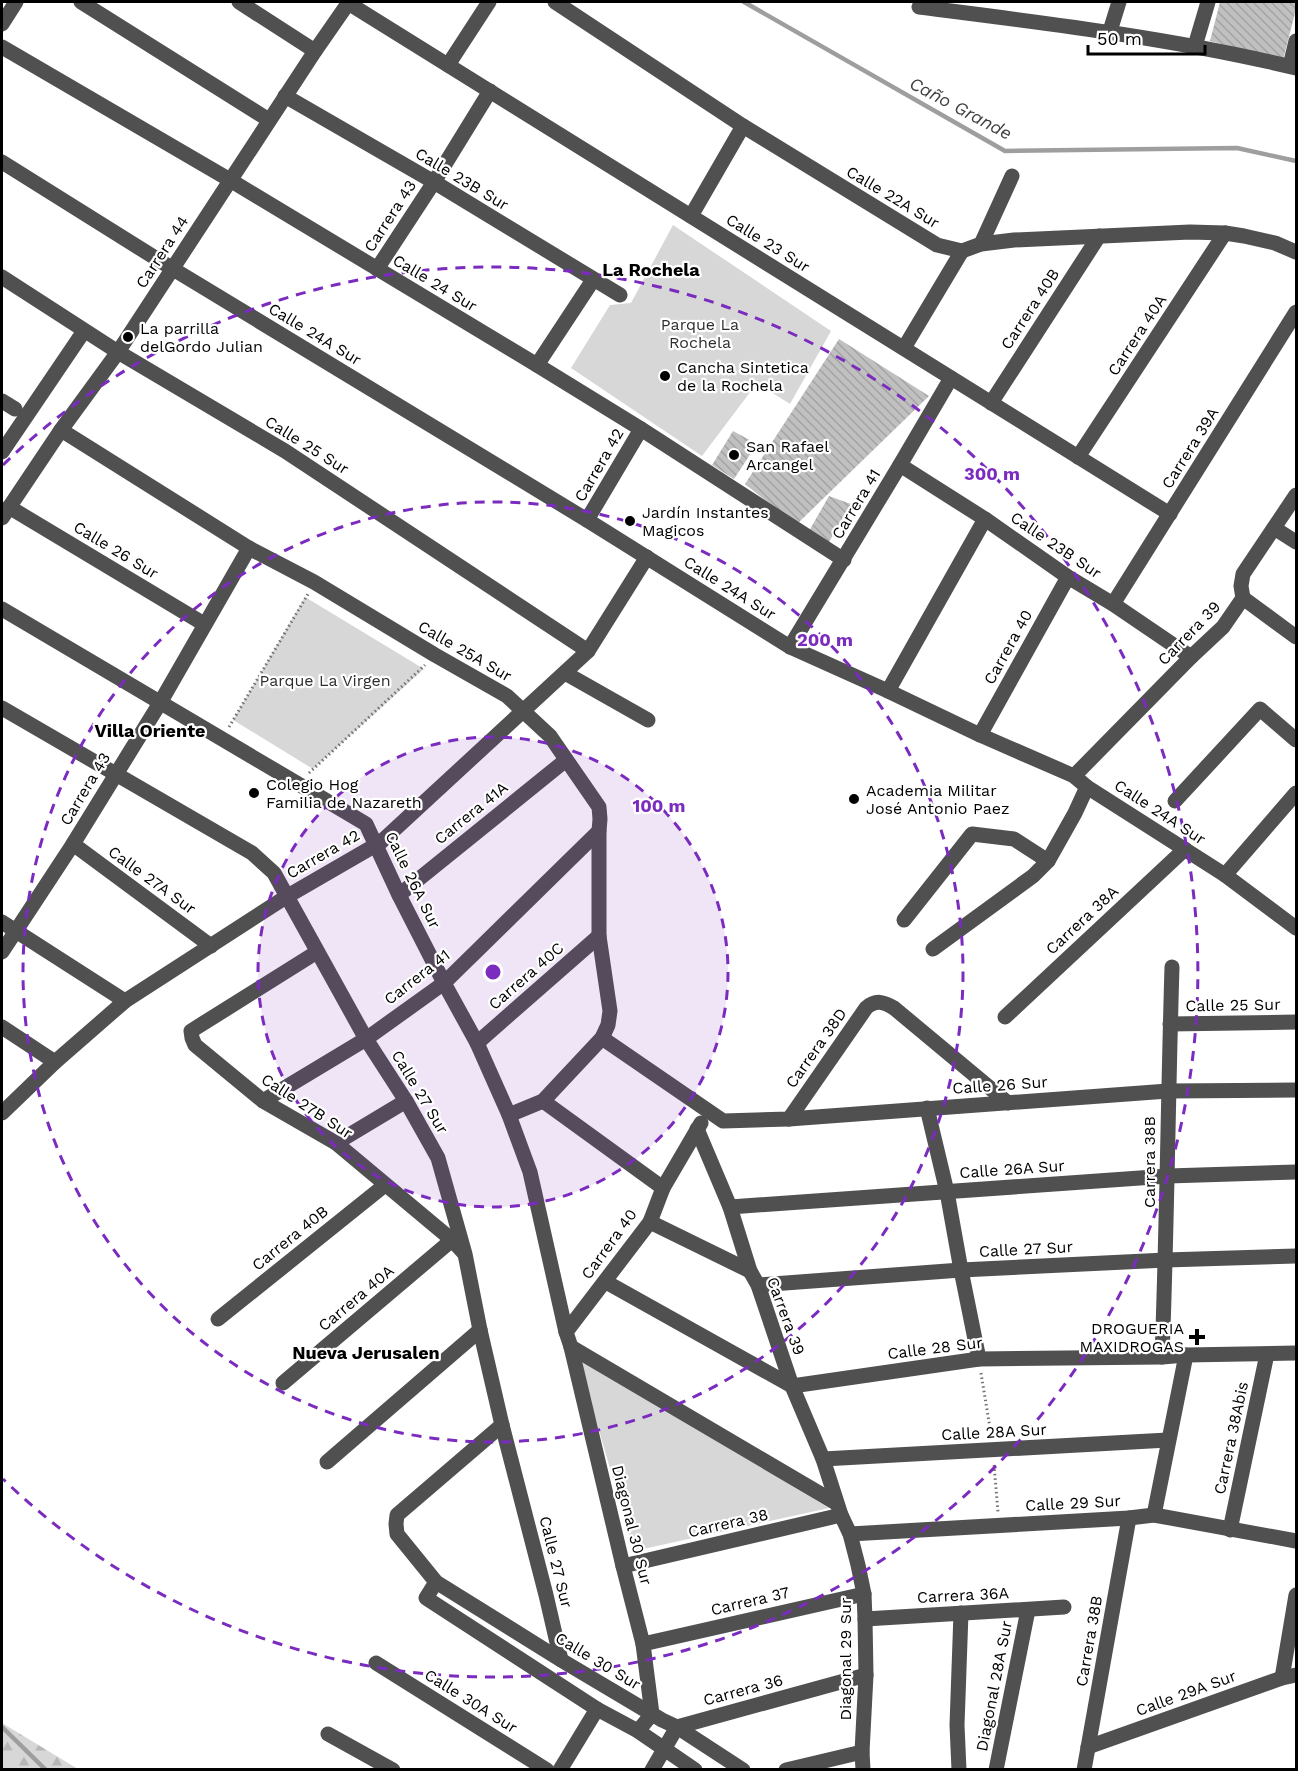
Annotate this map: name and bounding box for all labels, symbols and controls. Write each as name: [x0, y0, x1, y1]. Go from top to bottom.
scale bar: [1088, 18, 1205, 56]
text: 50 m: [1097, 28, 1142, 49]
water label: Caño Grande: [906, 72, 1016, 144]
street label: Calle 23B Sur: [412, 144, 513, 215]
street label: Calle 22A Sur: [843, 162, 943, 232]
street label: Carrera 43: [360, 177, 420, 255]
street label: Calle 23 Sur: [723, 210, 814, 277]
street label: Carrera 44: [132, 212, 192, 292]
street label: Calle 24 Sur: [389, 250, 481, 316]
district label: La Rochela: [602, 259, 700, 280]
street label: Carrera 40B: [997, 265, 1063, 353]
street label: Carrera 40A: [1104, 291, 1170, 379]
street label: Calle 24A Sur: [265, 299, 365, 369]
park label: Parque La Rochela: [661, 315, 739, 352]
place label: La parrilla delGordo Julian: [140, 319, 263, 356]
marker: La parrilla delGordo Julian: [121, 330, 135, 344]
place label: Cancha Sintetica de la Rochela: [677, 358, 809, 395]
marker: Cancha Sintetica de la Rochela: [658, 369, 672, 383]
street label: Carrera 39A: [1158, 404, 1223, 492]
street label: Calle 25 Sur: [262, 412, 353, 479]
street label: Carrera 42: [570, 425, 628, 505]
place label: San Rafael Arcangel: [746, 437, 829, 474]
marker: San Rafael Arcangel: [727, 448, 741, 462]
text: 300 m: [964, 463, 1020, 484]
street label: Carrera 41: [828, 466, 884, 542]
place label: Jardín Instantes Magicos: [642, 503, 769, 540]
street label: Calle 23B Sur: [1007, 508, 1105, 583]
marker: Jardín Instantes Magicos: [623, 514, 637, 528]
street label: Calle 26 Sur: [70, 517, 162, 583]
street label: Calle 24A Sur: [680, 552, 780, 624]
street label: Carrera 39: [1154, 597, 1224, 669]
street label: Carrera 40: [980, 606, 1036, 688]
street label: Calle 25A Sur: [415, 616, 516, 686]
text: 200 m: [797, 629, 853, 650]
park label: Parque La Virgen: [259, 671, 391, 690]
district label: Villa Oriente: [95, 720, 205, 741]
street label: Carrera 43: [56, 749, 114, 829]
place label: Colegio Hog Familia de Nazareth: [266, 775, 422, 812]
street label: Calle 24A Sur: [1111, 775, 1210, 849]
street label: Carrera 41A: [430, 777, 512, 848]
place label: Academia Militar José Antonio Paez: [866, 781, 1009, 818]
marker: Colegio Hog Familia de Nazareth: [247, 786, 261, 800]
marker: Academia Militar José Antonio Paez: [847, 792, 861, 806]
text: 100 m: [632, 795, 686, 816]
street label: Carrera 42: [283, 825, 363, 883]
street label: Calle 26A Sur: [381, 828, 445, 932]
street label: Calle 27A Sur: [105, 842, 200, 918]
street label: Carrera 38A: [1042, 881, 1123, 958]
street label: Carrera 40C: [485, 938, 567, 1014]
street label: Carrera 41: [380, 945, 454, 1009]
centre of rings: [483, 962, 503, 982]
street label: Calle 25 Sur: [1185, 995, 1281, 1015]
street label: Carrera 38D: [781, 1004, 851, 1092]
street label: Calle 27 Sur: [388, 1047, 453, 1138]
street label: Calle 27B Sur: [258, 1069, 357, 1143]
street label: Calle 26 Sur: [952, 1072, 1049, 1098]
street label: Carrera 38B: [1140, 1116, 1159, 1208]
street label: Calle 26A Sur: [959, 1156, 1066, 1182]
street label: Carrera 40B: [248, 1201, 332, 1275]
street label: Carrera 40: [577, 1205, 641, 1283]
street label: Calle 27 Sur: [979, 1237, 1074, 1261]
street label: Carrera 40A: [314, 1261, 398, 1335]
street label: Carrera 39: [763, 1274, 809, 1358]
place label: DROGUERIA MAXIDROGAS: [1079, 1319, 1184, 1356]
marker: DROGUERIA MAXIDROGAS: [1188, 1328, 1206, 1346]
street label: Calle 28 Sur: [886, 1333, 984, 1363]
district label: Nueva Jerusalen: [292, 1342, 440, 1363]
street label: Carrera 38Abis: [1210, 1380, 1252, 1496]
street label: Calle 28A Sur: [941, 1420, 1048, 1444]
street label: Diagonal 30 Sur: [608, 1463, 656, 1587]
street label: Calle 29 Sur: [1025, 1491, 1122, 1515]
street label: Carrera 38: [686, 1505, 770, 1541]
street label: Calle 27 Sur: [535, 1514, 577, 1610]
street label: Carrera 37: [709, 1583, 791, 1619]
street label: Carrera 36A: [916, 1583, 1010, 1607]
street label: Carrera 38B: [1072, 1594, 1106, 1688]
street label: Diagonal 29 Sur: [836, 1597, 855, 1720]
street label: Diagonal 28A Sur: [972, 1619, 1016, 1753]
street label: Calle 30 Sur: [552, 1628, 644, 1694]
street label: Calle 30A Sur: [421, 1665, 521, 1737]
street label: Calle 29A Sur: [1133, 1666, 1239, 1720]
street label: Carrera 36: [701, 1670, 785, 1710]

